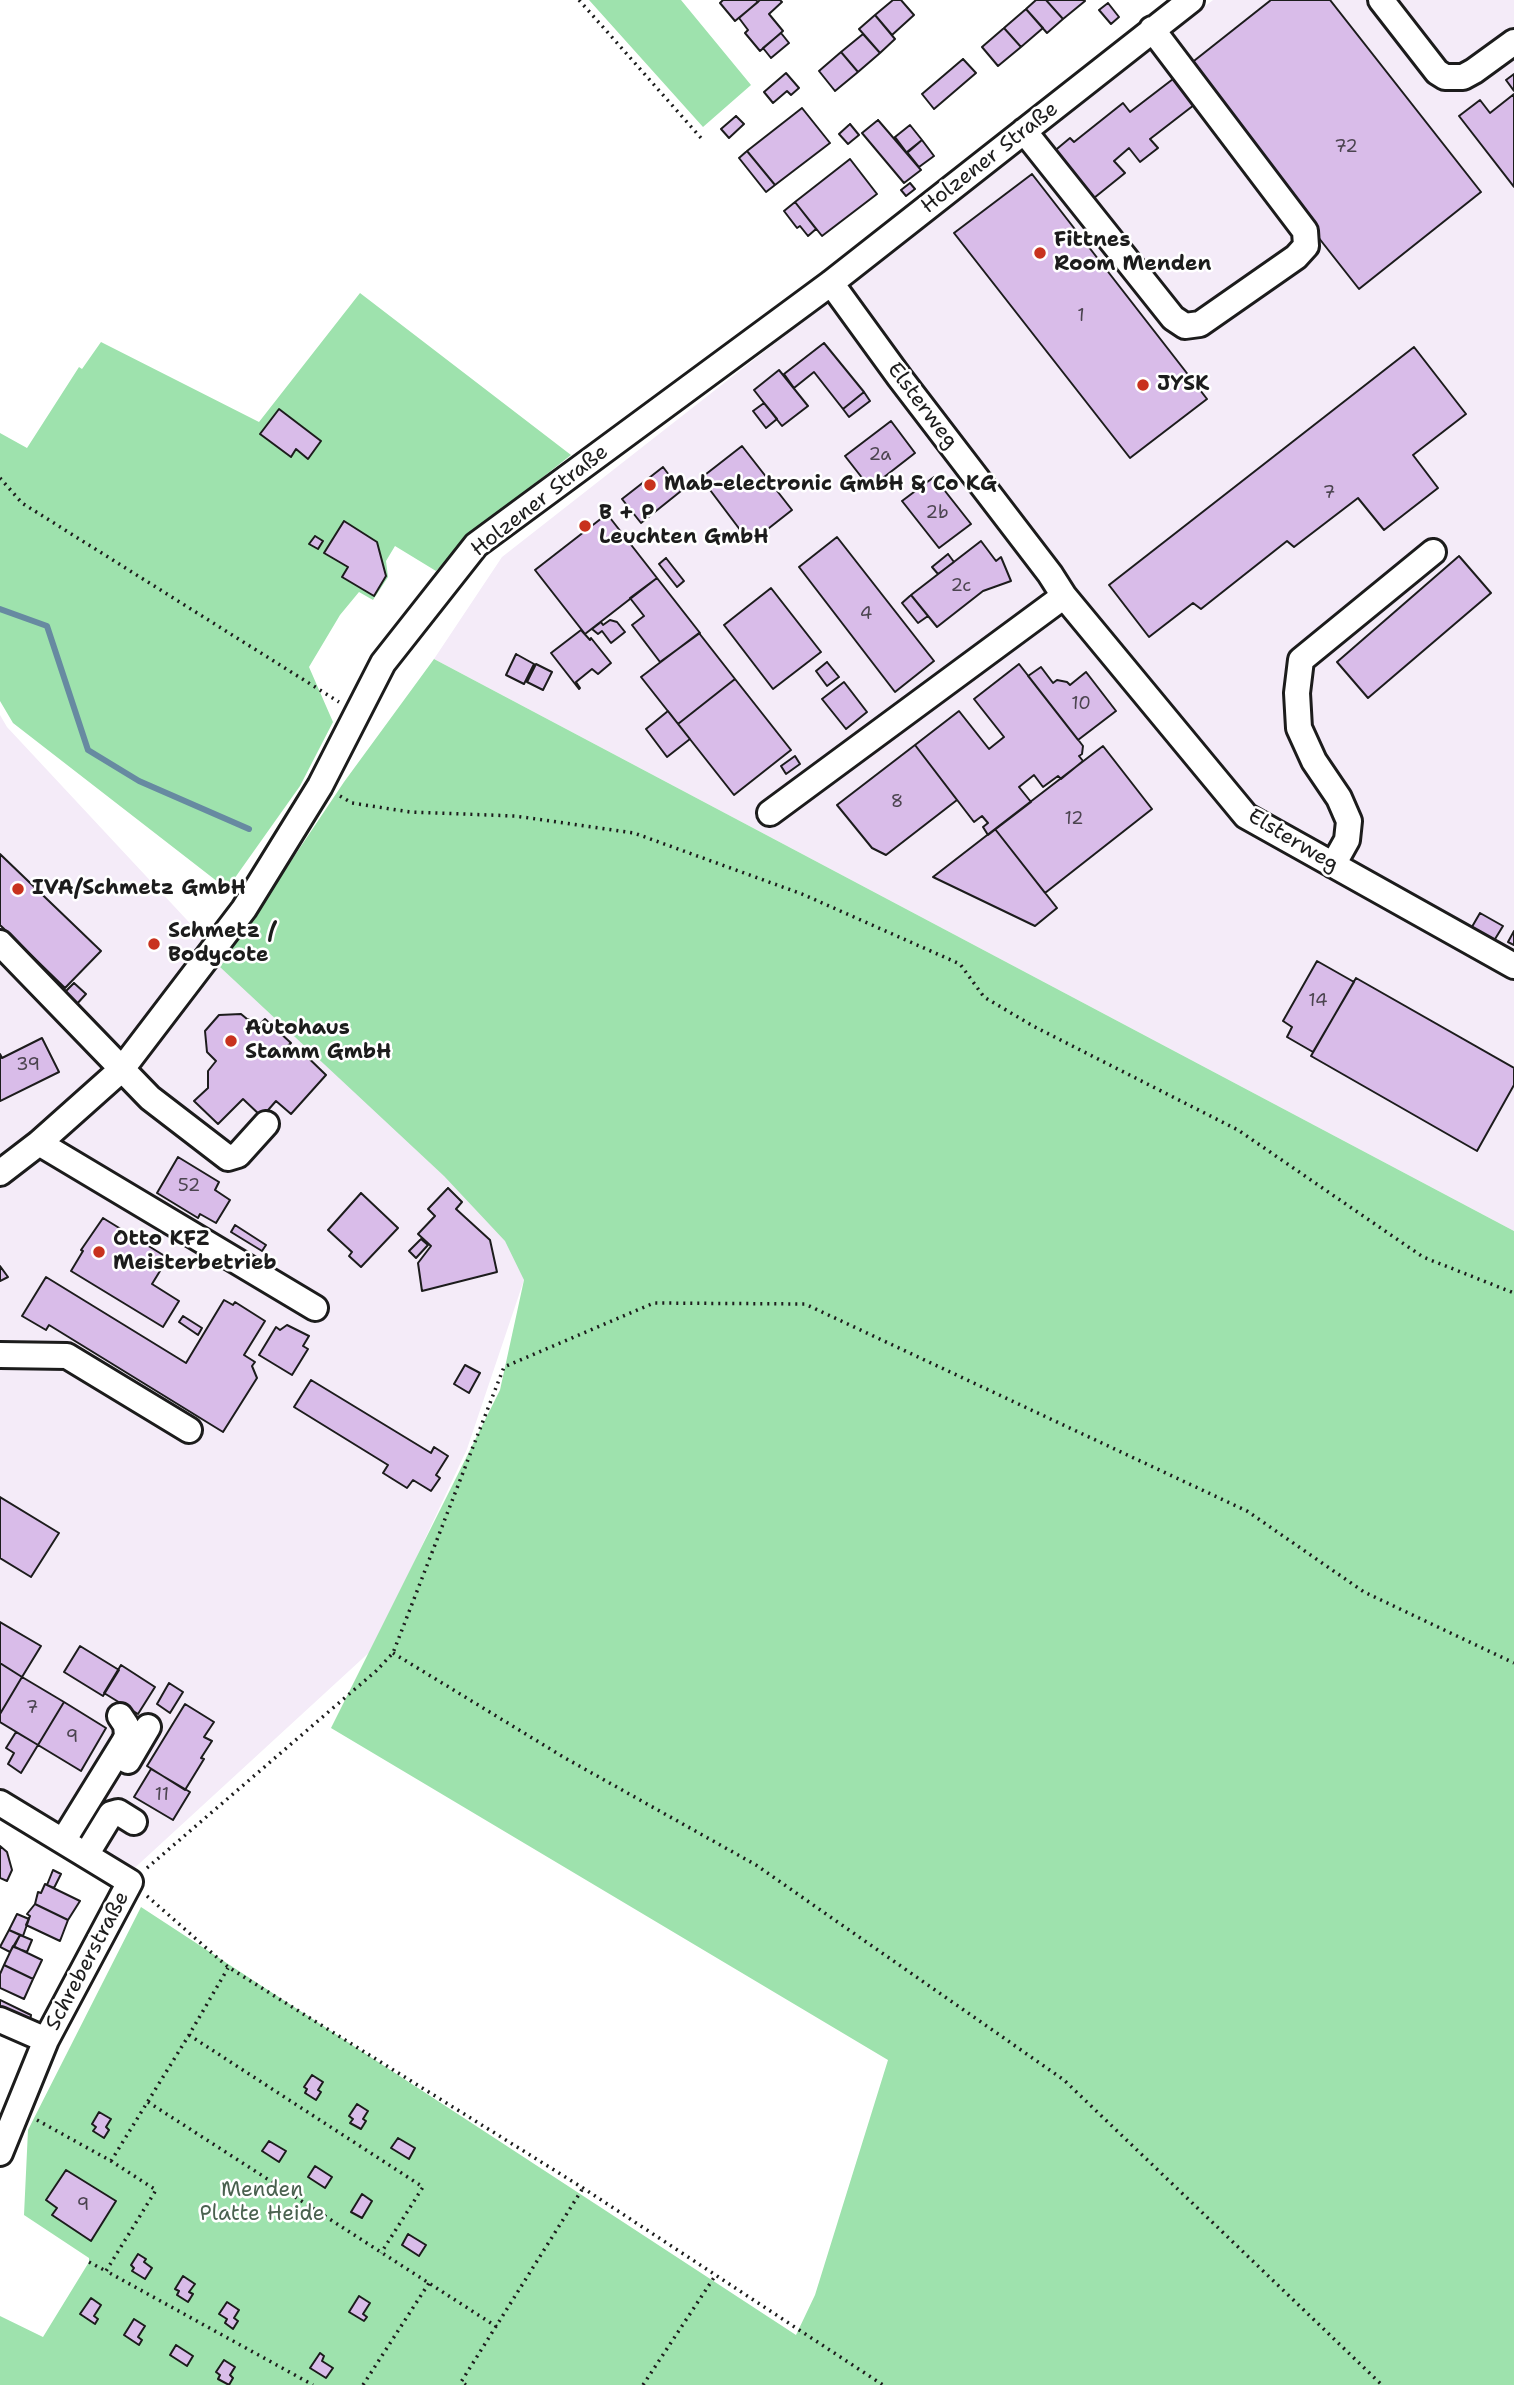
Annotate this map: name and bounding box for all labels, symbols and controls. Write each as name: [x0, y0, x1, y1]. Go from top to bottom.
street label: Holzener Straße: [917, 97, 1063, 219]
house number: 72: [1334, 136, 1358, 158]
place label: Fittnes Room Menden: [1054, 228, 1211, 278]
marker: Fittnes Room Menden: [1032, 245, 1048, 261]
house number: 1: [1077, 305, 1085, 327]
street label: Elsterweg: [881, 358, 963, 454]
place label: JYSK: [1157, 372, 1209, 398]
marker: JYSK: [1135, 377, 1151, 393]
street label: Holzener Straße: [467, 440, 613, 562]
house number: 2a: [868, 444, 892, 466]
place label: Mab-electronic GmbH & Co KG: [664, 472, 997, 498]
marker: Mab-electronic GmbH & Co KG: [642, 477, 658, 493]
house number: 7: [1323, 482, 1335, 504]
place label: B + P Leuchten GmbH: [599, 501, 769, 551]
house number: 2b: [925, 502, 949, 524]
marker: B + P Leuchten GmbH: [577, 518, 593, 534]
house number: 2c: [951, 575, 971, 597]
house number: 4: [860, 603, 872, 625]
house number: 10: [1071, 693, 1091, 715]
house number: 8: [891, 791, 903, 813]
street label: Elsterweg: [1243, 804, 1343, 878]
house number: 12: [1064, 808, 1084, 830]
place label: IVA/Schmetz GmbH: [32, 876, 246, 902]
marker: IVA/Schmetz GmbH: [10, 881, 26, 897]
place label: Schmetz / Bodycote: [168, 919, 276, 969]
marker: Schmetz / Bodycote: [146, 936, 162, 952]
house number: 14: [1308, 990, 1328, 1012]
place label: Autohaus Stamm GmbH: [245, 1016, 391, 1066]
marker: Autohaus Stamm GmbH: [223, 1033, 239, 1049]
house number: 39: [16, 1054, 40, 1076]
house number: 52: [178, 1175, 200, 1197]
place label: Otto KFZ Meisterbetrieb: [113, 1227, 277, 1277]
marker: Otto KFZ Meisterbetrieb: [91, 1244, 107, 1260]
house number: 7: [26, 1697, 38, 1719]
house number: 9: [66, 1726, 78, 1748]
house number: 11: [155, 1784, 169, 1806]
street label: Schreberstraße: [41, 1887, 135, 2035]
park label: Menden Platte Heide: [199, 2178, 325, 2228]
house number: 9: [77, 2194, 89, 2216]

